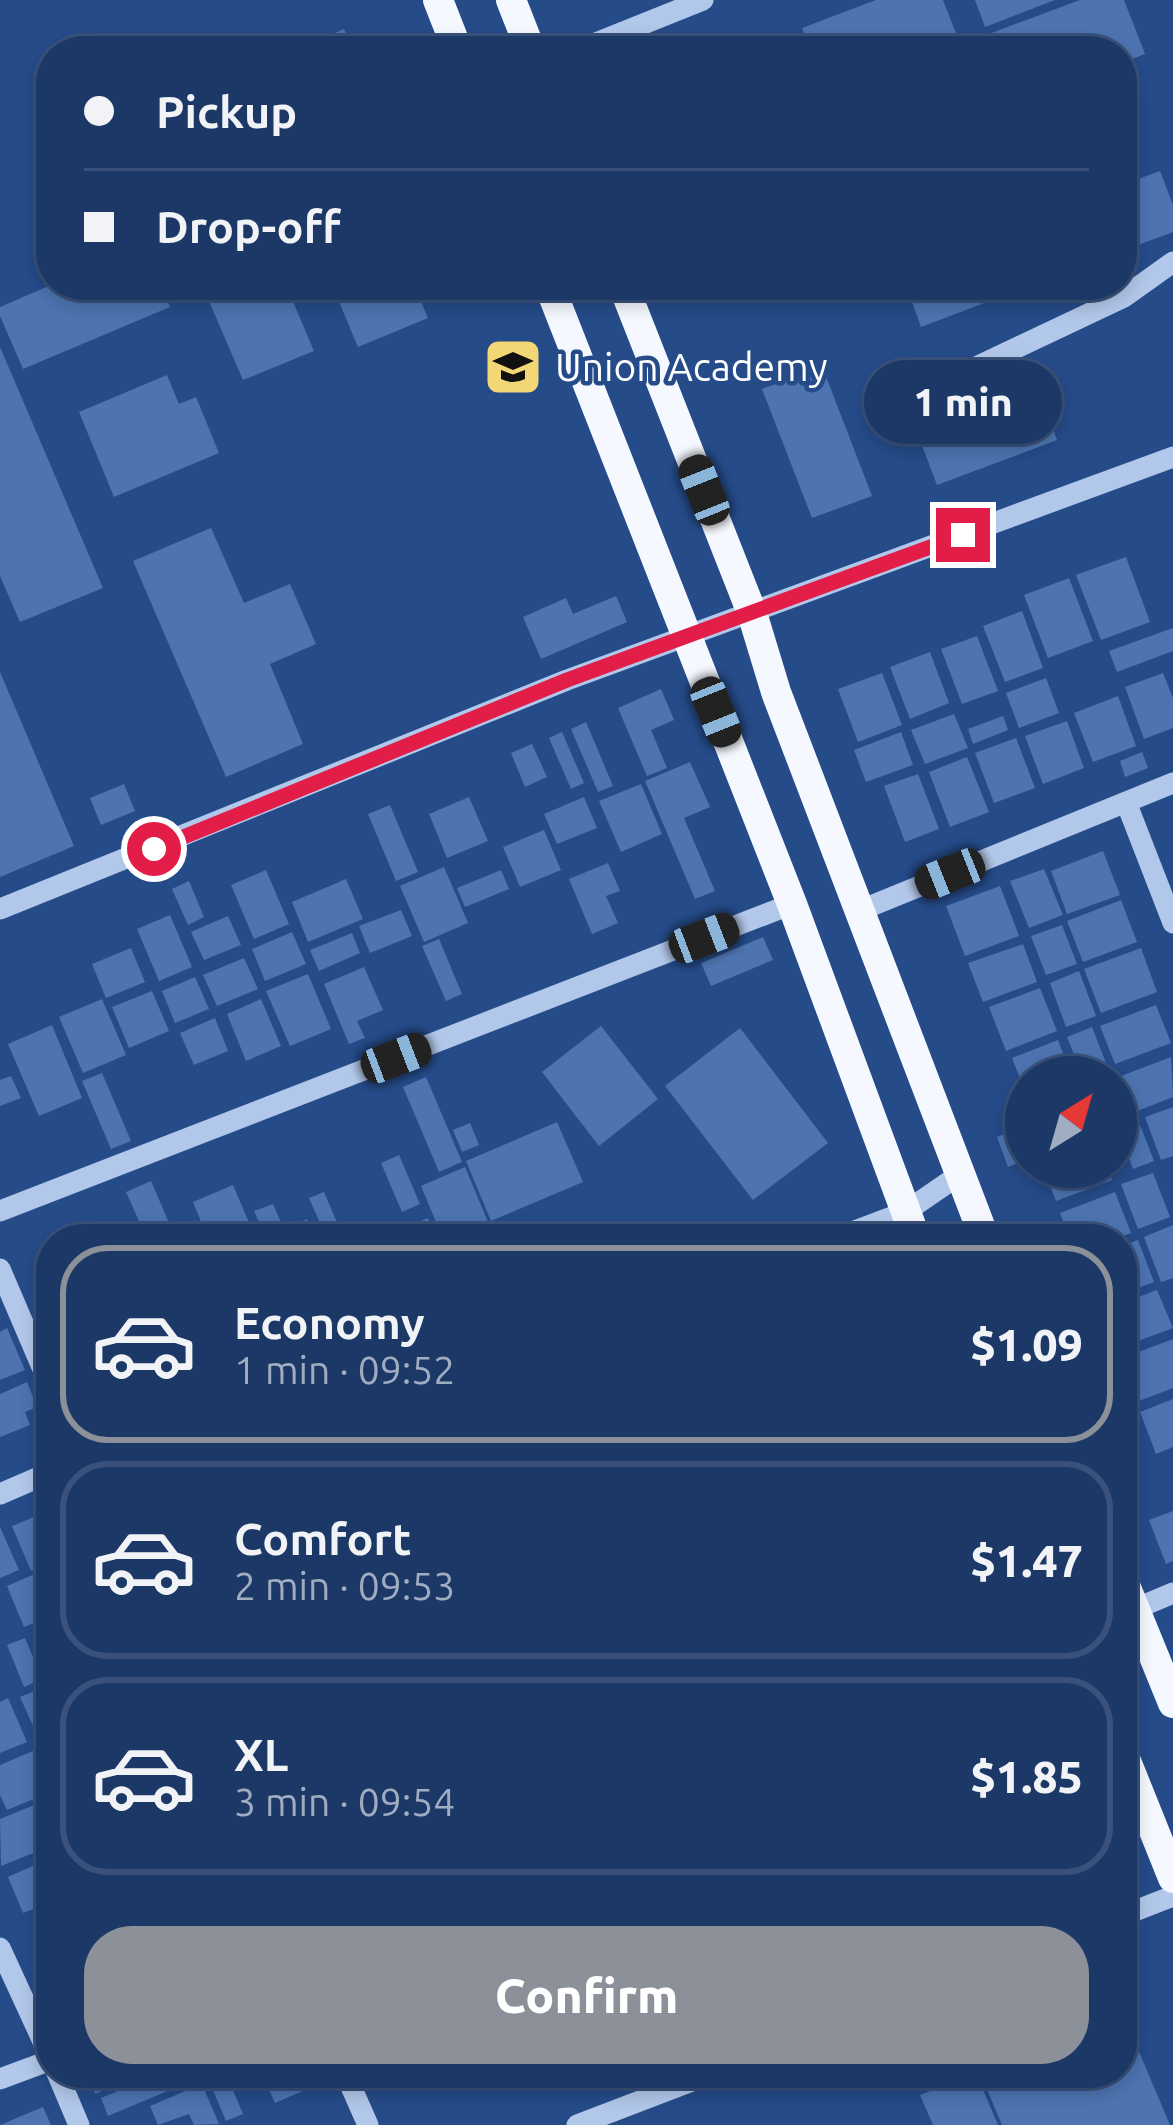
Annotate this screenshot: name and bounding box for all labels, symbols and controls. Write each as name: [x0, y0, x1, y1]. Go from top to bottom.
text: Pickup: [156, 86, 297, 137]
text: Drop-off: [156, 201, 341, 252]
school or university icon: Union Academy: [482, 336, 544, 398]
place label: Union Academy: [555, 345, 828, 388]
callout: 1 min: [864, 361, 1062, 445]
text: 1 min: [913, 380, 1013, 423]
car: [674, 450, 734, 530]
route end: [936, 508, 990, 562]
car: [686, 672, 746, 752]
route start: [127, 822, 181, 876]
car: [910, 844, 990, 904]
car: [664, 908, 744, 968]
car: [356, 1028, 436, 1088]
north arrow: [1005, 1056, 1137, 1188]
map controls: [1005, 1056, 1137, 1188]
icon: car: [90, 1290, 198, 1398]
text: Economy: [234, 1297, 425, 1348]
text: $1.09: [970, 1319, 1083, 1370]
text: 1 min · 09:52: [234, 1348, 455, 1391]
icon: car: [90, 1506, 198, 1614]
text: Comfort: [234, 1513, 411, 1564]
text: $1.47: [970, 1535, 1083, 1586]
text: 2 min · 09:53: [234, 1564, 455, 1607]
icon: car: [90, 1722, 198, 1830]
text: XL: [234, 1729, 288, 1780]
text: $1.85: [970, 1751, 1083, 1802]
text: 3 min · 09:54: [234, 1780, 455, 1823]
button: Confirm: [84, 1926, 1089, 2064]

